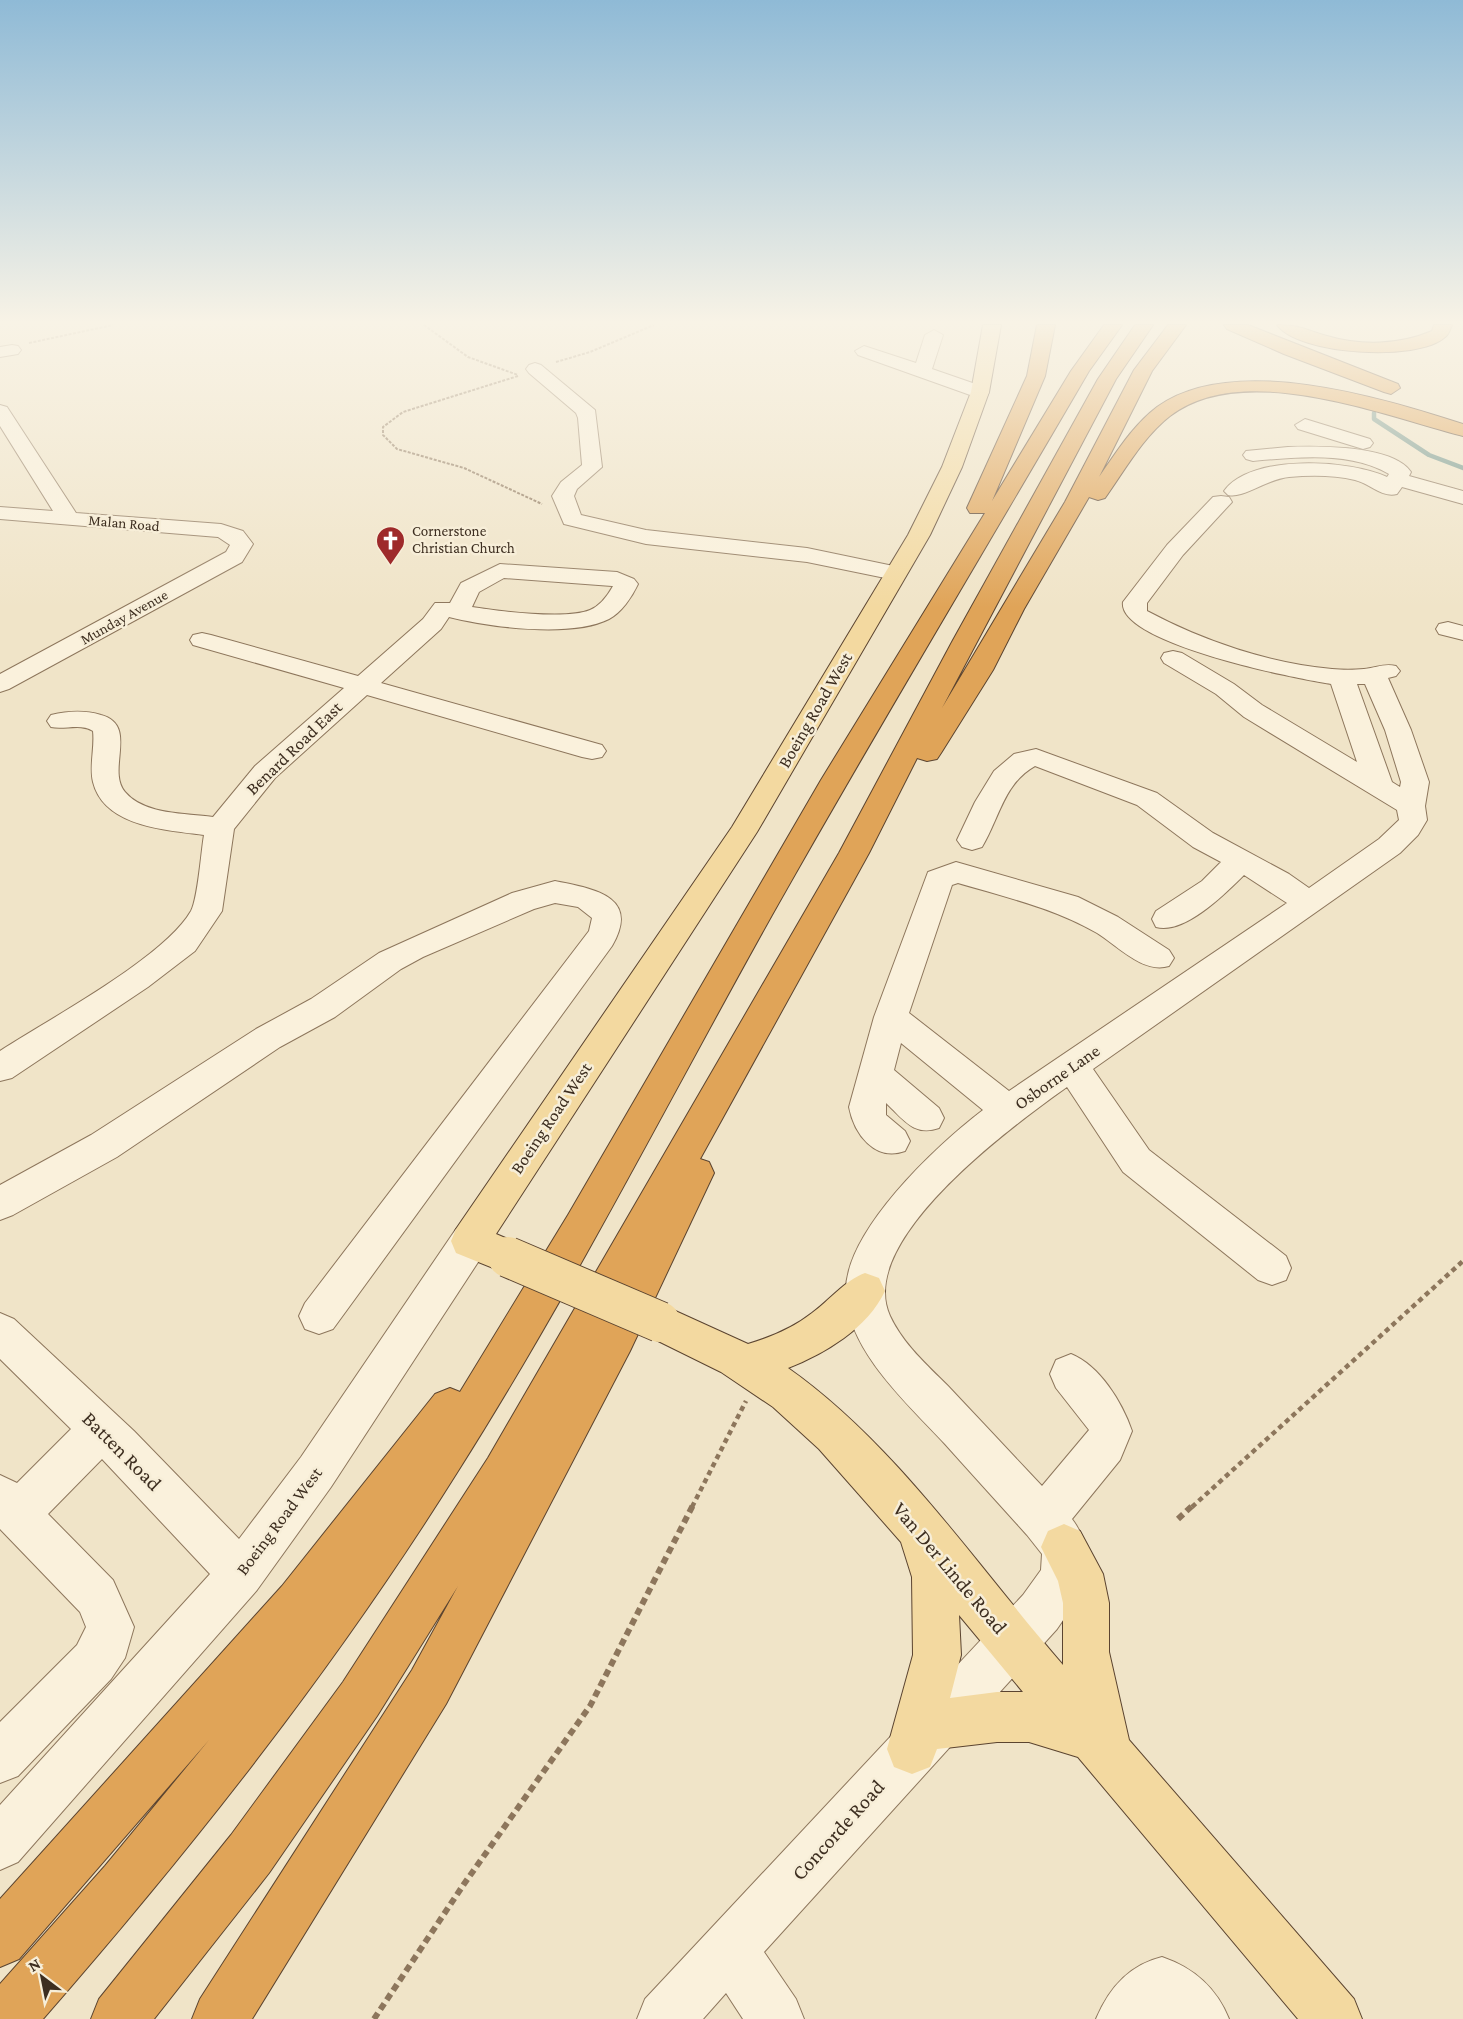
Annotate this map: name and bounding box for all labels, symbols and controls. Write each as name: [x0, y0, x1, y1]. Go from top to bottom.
street label: Malan Road: [88, 512, 160, 534]
place label: Cornerstone Christian Church: [412, 523, 515, 556]
church icon: Cornerstone Christian Church: [375, 524, 407, 566]
street label: Munday Avenue: [78, 586, 171, 648]
street label: Boeing Road West: [774, 648, 857, 771]
street label: Benard Road East: [242, 696, 347, 799]
street label: Osborne Lane: [1011, 1040, 1104, 1114]
street label: Boeing Road West: [506, 1058, 596, 1177]
street label: Batten Road: [77, 1406, 167, 1496]
street label: Boeing Road West: [232, 1462, 327, 1579]
street label: Van Der Linde Road: [888, 1497, 1012, 1639]
street label: Concorde Road: [787, 1775, 889, 1885]
north arrow: [12, 1947, 72, 2007]
text: N: [25, 1955, 44, 1975]

